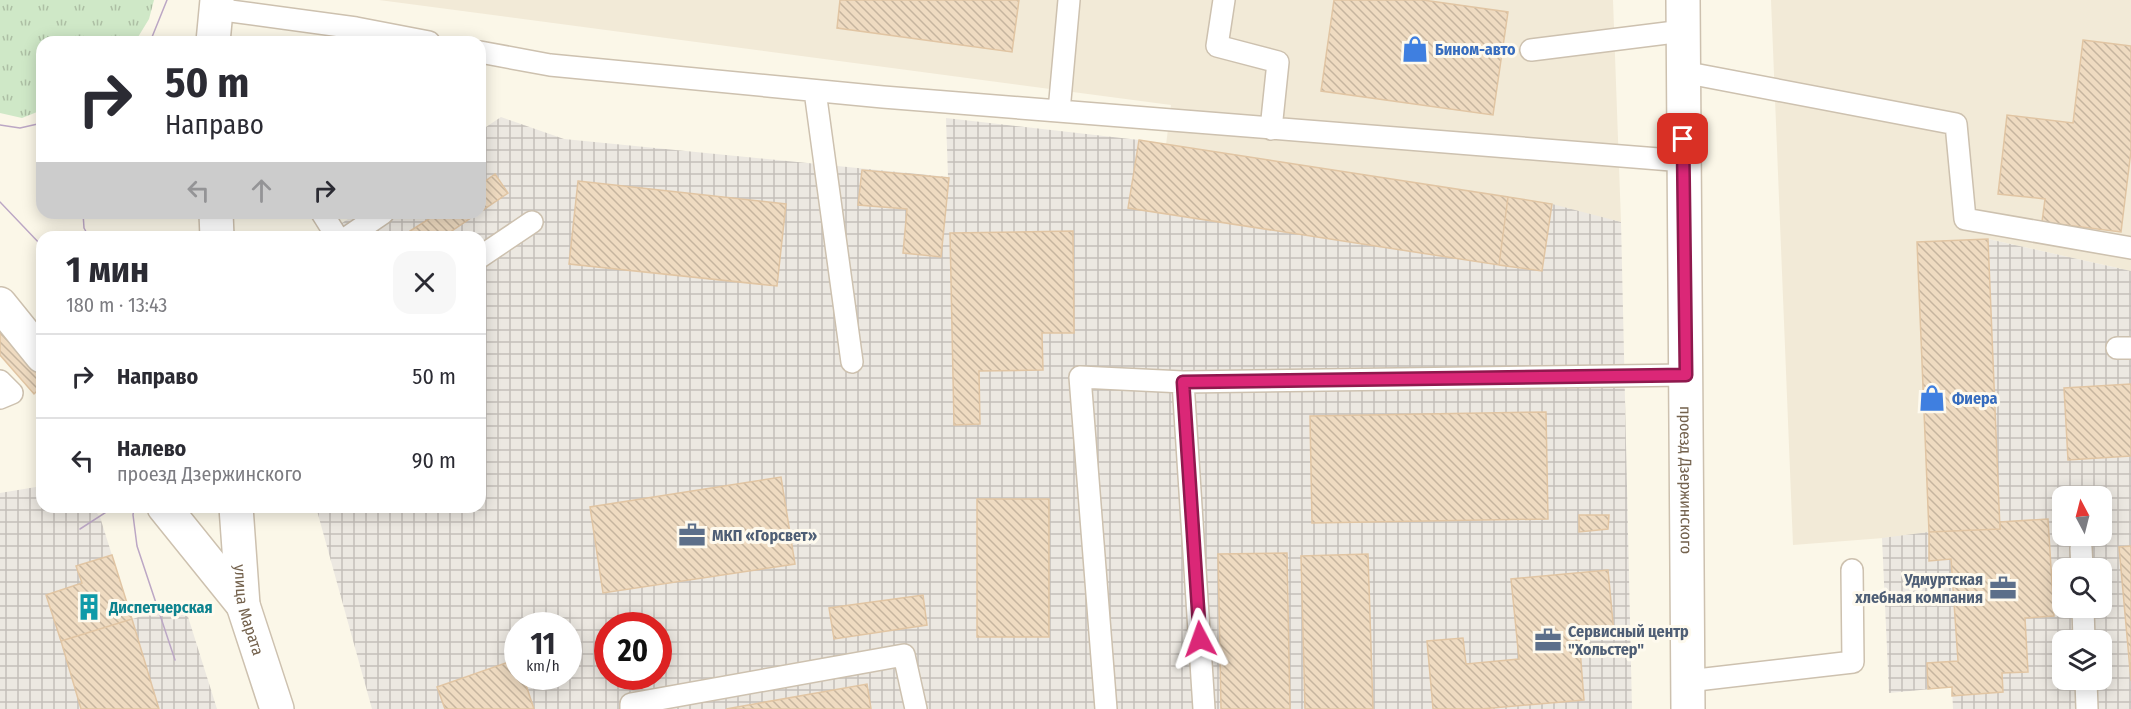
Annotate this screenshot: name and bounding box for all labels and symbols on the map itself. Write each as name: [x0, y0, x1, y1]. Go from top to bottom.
shop icon: Бином-авто: [1400, 34, 1430, 64]
place label: Бином-авто: [1435, 40, 1516, 59]
pin: [1657, 113, 1708, 164]
shop icon: Фиера: [1917, 383, 1947, 413]
place label: Фиера: [1952, 389, 1998, 408]
street label: проезд Дзержинского: [1676, 406, 1696, 554]
north arrow: [2052, 486, 2112, 546]
office icon: МКП «Горсвет»: [677, 520, 707, 550]
place label: МКП «Горсвет»: [712, 526, 817, 545]
street label: улица Марата: [231, 564, 268, 658]
place label: Удмуртская хлебная компания: [1854, 570, 1983, 607]
office icon: Удмуртская хлебная компания: [1988, 573, 2018, 603]
building icon: Диспетчерская: [74, 592, 104, 622]
place label: Диспетчерская: [108, 598, 213, 617]
position arrow: [1168, 607, 1232, 671]
speed limit sign: 20: [594, 612, 672, 690]
place label: Сервисный центр "Хольстер": [1568, 622, 1689, 659]
office icon: Сервисный центр "Хольстер": [1533, 625, 1563, 655]

